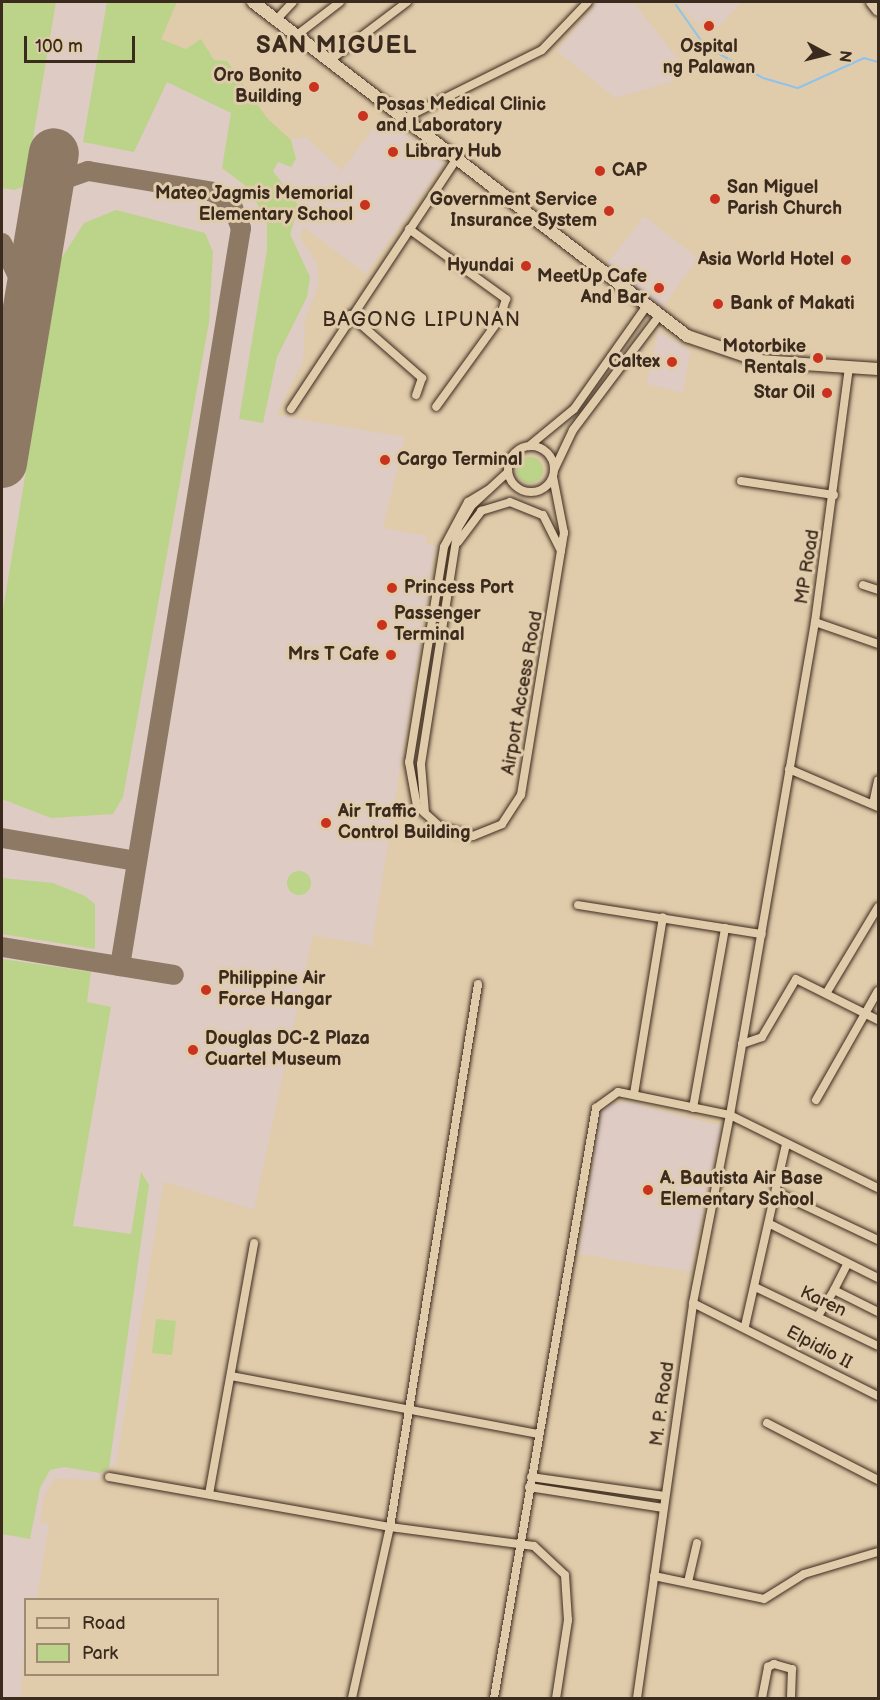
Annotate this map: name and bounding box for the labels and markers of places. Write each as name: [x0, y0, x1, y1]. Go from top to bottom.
marker: Ospital ng Palawan: [700, 17, 718, 35]
place label: Ospital ng Palawan: [663, 37, 755, 80]
place label: Oro Bonito Building: [214, 66, 302, 109]
marker: Oro Bonito Building: [307, 80, 321, 94]
place label: Posas Medical Clinic and Laboratory: [376, 95, 546, 138]
marker: Posas Medical Clinic and Laboratory: [354, 107, 372, 125]
place label: Library Hub: [405, 141, 502, 163]
marker: Library Hub: [386, 145, 400, 159]
place label: CAP: [612, 160, 647, 182]
marker: CAP: [593, 164, 607, 178]
place label: San Miguel Parish Church: [727, 178, 842, 220]
place label: Mateo Jagmis Memorial Elementary School: [155, 184, 353, 226]
place label: Government Service Insurance System: [430, 190, 597, 232]
marker: San Miguel Parish Church: [708, 192, 722, 206]
marker: Mateo Jagmis Memorial Elementary School: [358, 198, 372, 212]
marker: Government Service Insurance System: [602, 204, 616, 218]
place label: Asia World Hotel: [698, 249, 834, 271]
marker: Asia World Hotel: [839, 253, 853, 267]
place label: Hyundai: [447, 255, 514, 277]
marker: Hyundai: [519, 259, 533, 273]
place label: MeetUp Cafe And Bar: [537, 267, 647, 310]
marker: MeetUp Cafe And Bar: [652, 281, 666, 295]
place label: Bank of Makati: [730, 293, 855, 315]
marker: Bank of Makati: [711, 297, 725, 311]
place label: Motorbike Rentals: [723, 337, 806, 380]
place label: Caltex: [609, 351, 660, 373]
marker: Motorbike Rentals: [811, 351, 825, 365]
marker: Caltex: [665, 355, 679, 369]
place label: Star Oil: [754, 382, 815, 404]
marker: Star Oil: [820, 386, 834, 400]
place label: Cargo Terminal: [397, 449, 523, 471]
marker: Cargo Terminal: [378, 453, 392, 467]
place label: Princess Port: [404, 577, 514, 599]
marker: Princess Port: [385, 581, 399, 595]
place label: Passenger Terminal: [394, 604, 481, 646]
marker: Passenger Terminal: [375, 618, 389, 632]
place label: Mrs T Cafe: [288, 644, 379, 666]
marker: Mrs T Cafe: [384, 648, 398, 662]
place label: Air Traffic Control Building: [338, 802, 470, 844]
marker: Air Traffic Control Building: [319, 816, 333, 830]
place label: Philippine Air Force Hangar: [218, 969, 332, 1012]
marker: Philippine Air Force Hangar: [199, 983, 213, 997]
place label: Douglas DC-2 Plaza Cuartel Museum: [205, 1029, 370, 1072]
marker: Douglas DC-2 Plaza Cuartel Museum: [186, 1043, 200, 1057]
place label: A. Bautista Air Base Elementary School: [660, 1169, 823, 1212]
marker: A. Bautista Air Base Elementary School: [641, 1183, 655, 1197]

